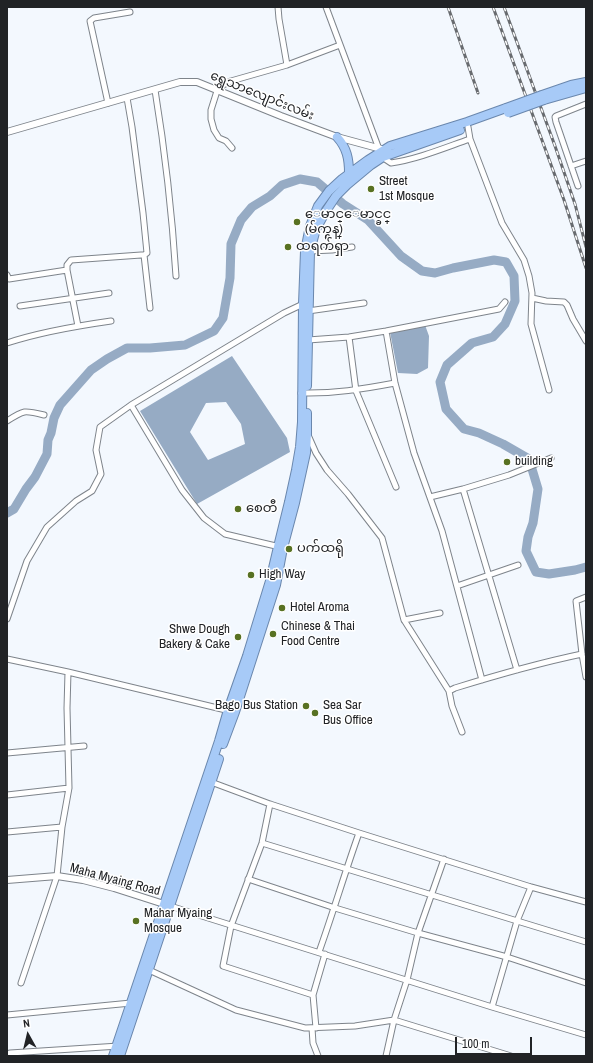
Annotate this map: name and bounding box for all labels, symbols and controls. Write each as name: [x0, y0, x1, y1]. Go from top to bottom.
street label: ရွှေသာလျောင်းလမ်း: [208, 68, 316, 124]
place label: Street 1st Mosque: [379, 174, 434, 205]
marker: Street 1st Mosque: [366, 184, 376, 194]
place label: ေမာင္ေမာင္ခင္ (မ်က္မွန္): [305, 207, 391, 238]
marker: ေမာင္ေမာင္ခင္ (မ်က္မွန္): [292, 217, 302, 227]
place label: ထရက်ရှာ: [296, 239, 349, 255]
marker: ထရက်ရှာ: [283, 242, 293, 252]
place label: building: [515, 454, 553, 470]
marker: building: [502, 457, 512, 467]
place label: စေတီ: [246, 501, 277, 517]
marker: စေတီ: [233, 504, 243, 514]
place label: ပက်ထရို: [297, 541, 344, 557]
marker: ပက်ထရို: [284, 544, 294, 554]
place label: High Way: [259, 567, 305, 583]
marker: High Way: [246, 570, 256, 580]
place label: Hotel Aroma: [290, 600, 349, 616]
marker: Hotel Aroma: [277, 603, 287, 613]
place label: Chinese & Thai Food Centre: [281, 619, 355, 650]
place label: Shwe Dough Bakery & Cake: [159, 622, 230, 653]
marker: Chinese & Thai Food Centre: [268, 629, 278, 639]
marker: Shwe Dough Bakery & Cake: [233, 632, 243, 642]
place label: Bago Bus Station: [215, 698, 298, 714]
place label: Sea Sar Bus Office: [323, 698, 373, 729]
marker: Bago Bus Station: [301, 701, 311, 711]
marker: Sea Sar Bus Office: [310, 708, 320, 718]
street label: Maha Myaing Road: [68, 860, 162, 900]
place label: Mahar Myaing Mosque: [144, 906, 212, 937]
marker: Mahar Myaing Mosque: [131, 916, 141, 926]
north arrow: [8, 1015, 48, 1055]
text: N: [22, 1016, 31, 1031]
scale bar: [457, 1029, 534, 1055]
text: 100 m: [462, 1036, 489, 1052]

